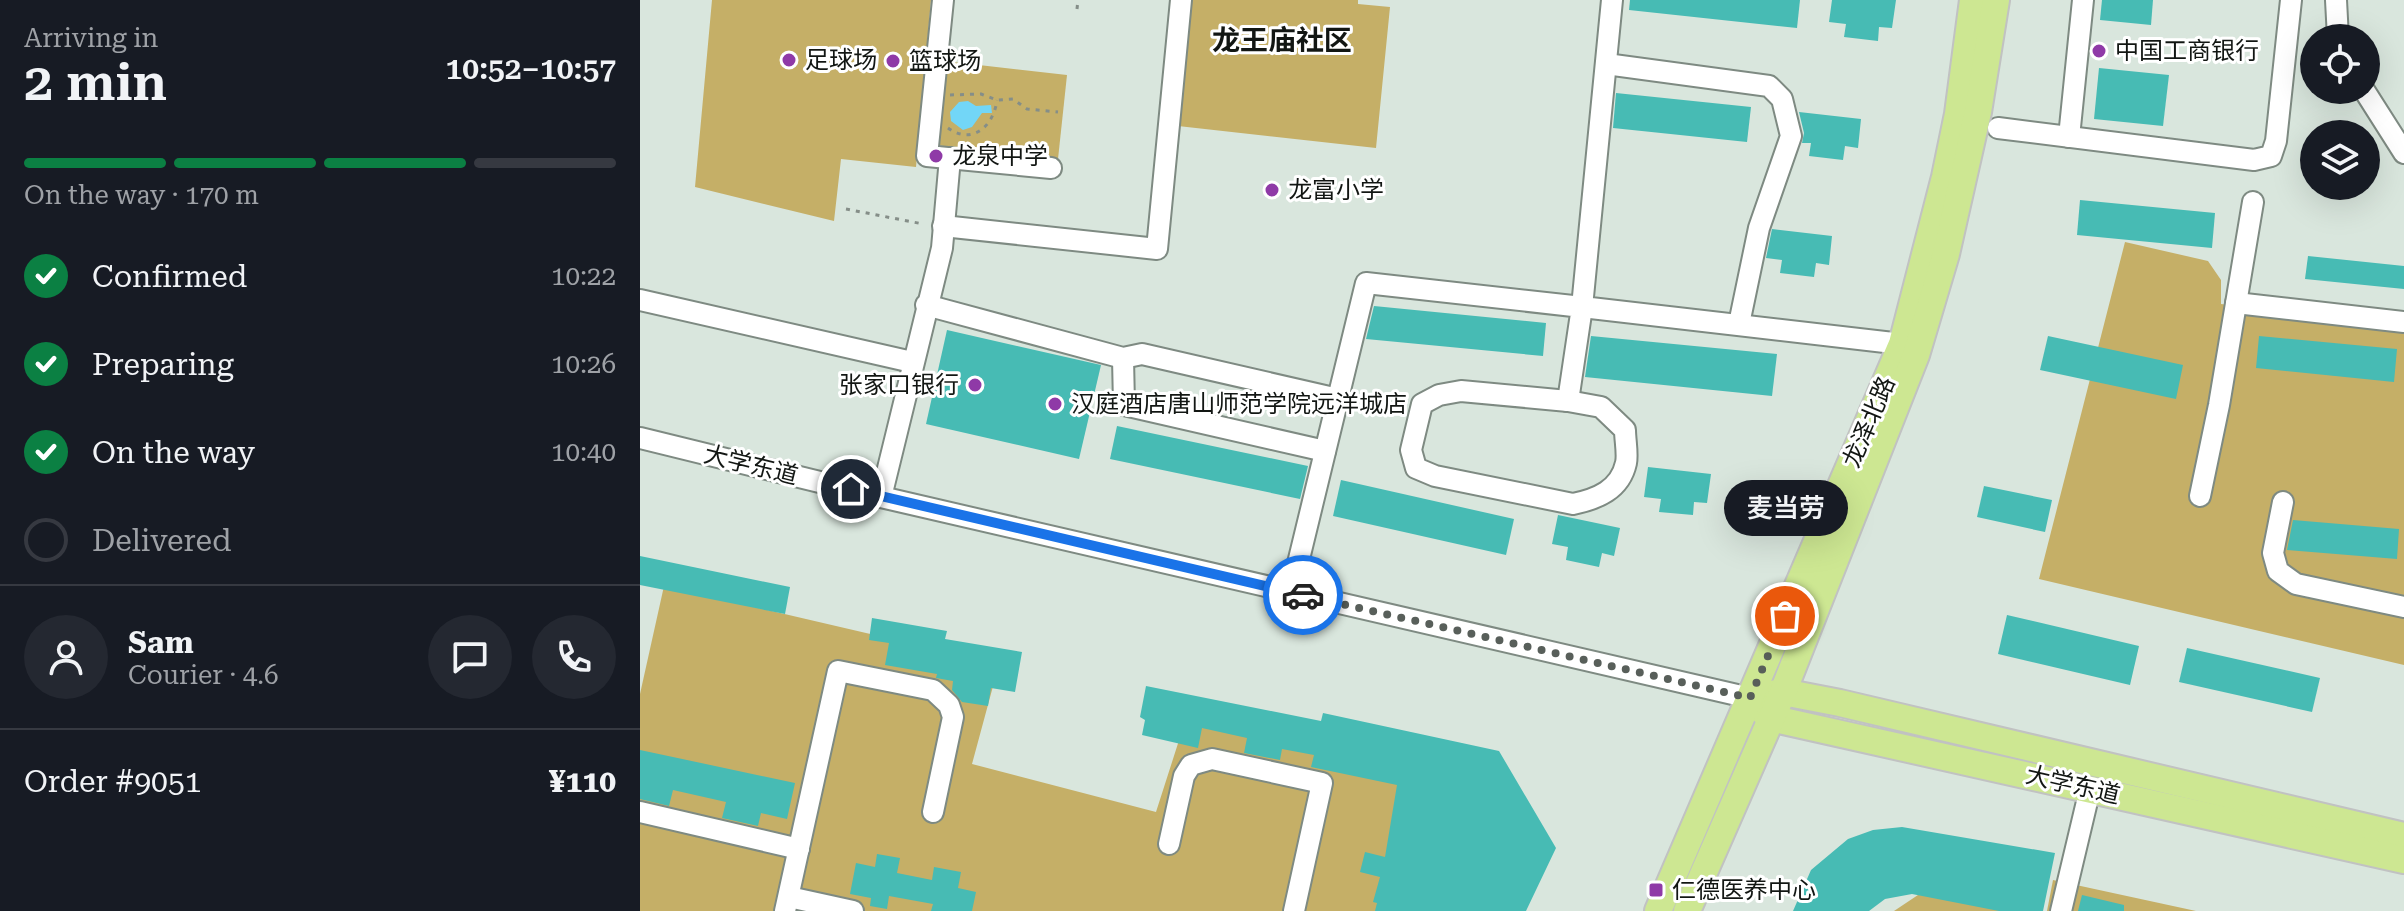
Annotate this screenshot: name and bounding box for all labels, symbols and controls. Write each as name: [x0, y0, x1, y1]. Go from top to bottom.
text: Arriving in: [24, 23, 158, 53]
district label: 龙王庙社区: [1212, 24, 1352, 57]
map controls: [2300, 24, 2380, 200]
button: locate: [2300, 24, 2380, 104]
place label: 中国工商银行: [2115, 37, 2259, 65]
marker: 中国工商银行: [2090, 42, 2108, 60]
place label: 足球场: [805, 46, 877, 74]
place label: 篮球场: [909, 47, 981, 75]
text: 10:52–10:57: [446, 51, 616, 86]
marker: 足球场: [780, 51, 798, 69]
text: 2 min: [24, 52, 167, 113]
marker: 篮球场: [884, 52, 902, 70]
button: layers: [2300, 120, 2380, 200]
place label: 龙泉中学: [952, 142, 1048, 170]
marker: 龙泉中学: [927, 147, 945, 165]
place label: 龙富小学: [1288, 176, 1384, 204]
text: On the way · 170 m: [24, 180, 259, 210]
marker: 龙富小学: [1263, 181, 1281, 199]
icon: check: [24, 254, 68, 298]
text: Confirmed: [92, 259, 247, 294]
text: 10:22: [551, 261, 616, 291]
icon: check: [24, 342, 68, 386]
text: Preparing: [92, 347, 234, 382]
text: 10:26: [551, 349, 616, 379]
place label: 张家口银行: [839, 371, 959, 399]
street label: 龙泽北路: [1837, 372, 1901, 472]
marker: 张家口银行: [966, 376, 984, 394]
place label: 汉庭酒店唐山师范学院远洋城店: [1071, 390, 1407, 418]
marker: 汉庭酒店唐山师范学院远洋城店: [1046, 395, 1064, 413]
icon: check: [24, 430, 68, 474]
text: On the way: [92, 435, 255, 470]
text: 10:40: [551, 437, 616, 467]
street label: 大学东道: [701, 440, 801, 490]
pin: [817, 455, 885, 523]
icon: home: [829, 467, 873, 511]
callout: 麦当劳: [1723, 480, 1847, 536]
text: 麦当劳: [1747, 493, 1825, 523]
text: Delivered: [92, 523, 231, 558]
courier: [1263, 555, 1343, 635]
icon: car: [1281, 573, 1325, 617]
pin: [1751, 582, 1819, 650]
icon: bag: [1763, 594, 1807, 638]
button: person: [24, 615, 108, 699]
button: chat: [428, 615, 512, 699]
button: phone: [532, 615, 616, 699]
text: Sam: [128, 625, 194, 660]
text: Courier · 4.6: [128, 660, 278, 690]
street label: 大学东道: [2023, 761, 2123, 809]
text: Order #9051: [24, 764, 202, 799]
text: ¥110: [549, 764, 616, 799]
place label: 仁德医养中心: [1672, 876, 1816, 904]
marker: 仁德医养中心: [1647, 881, 1665, 899]

